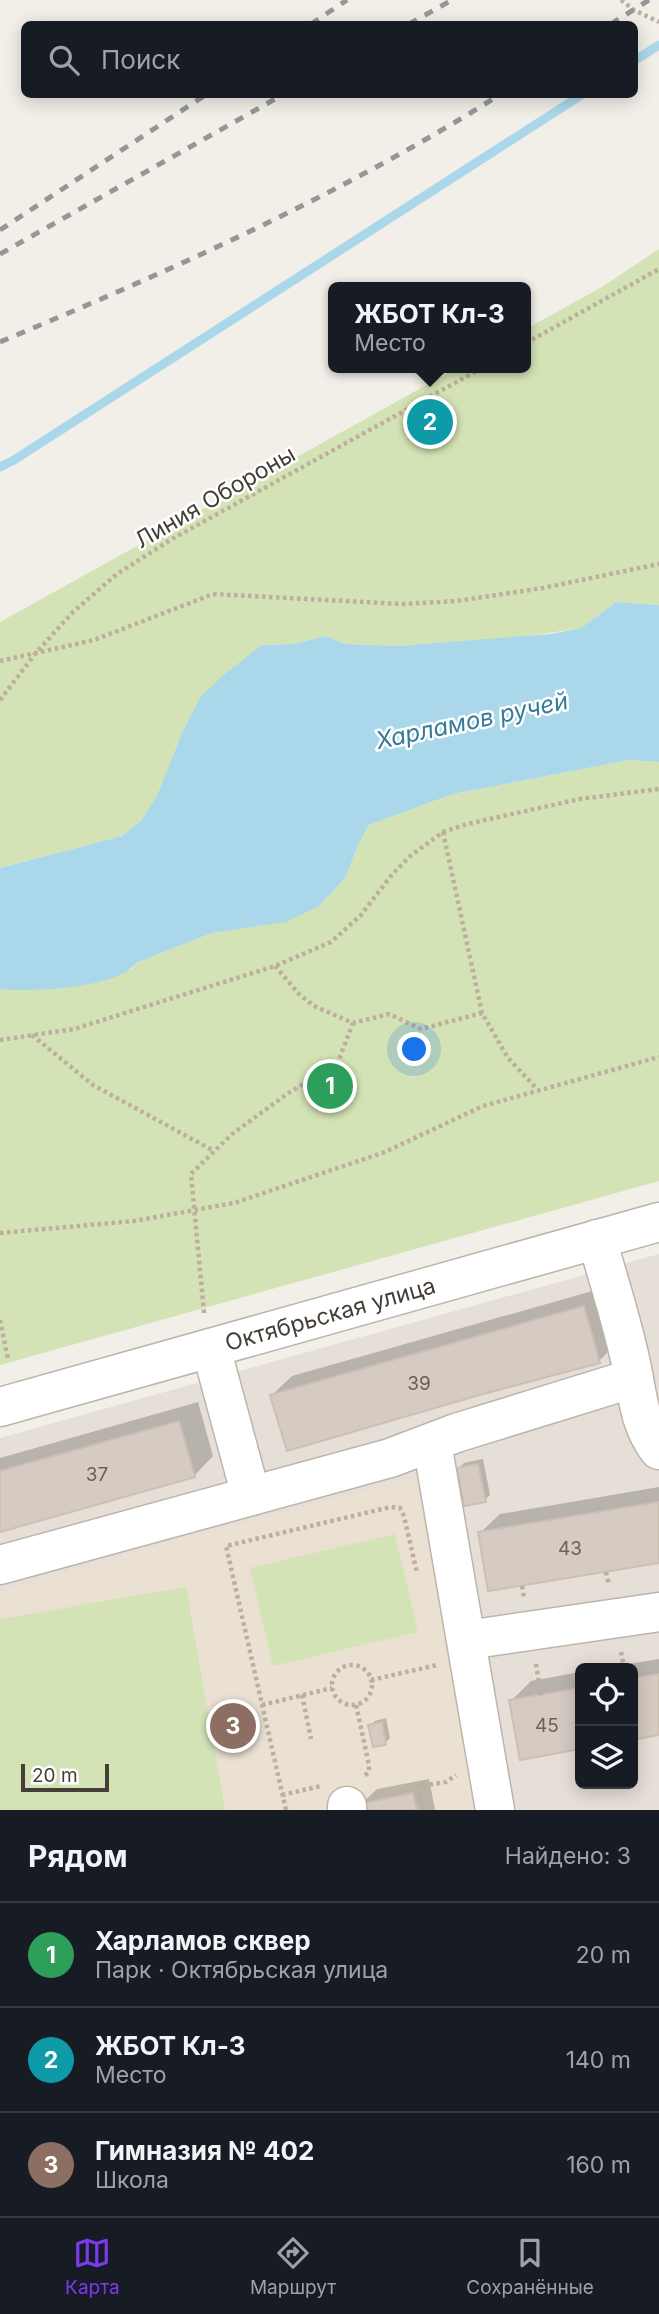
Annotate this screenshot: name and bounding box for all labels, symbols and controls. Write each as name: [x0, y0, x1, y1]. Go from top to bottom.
search box: [21, 21, 638, 98]
icon: search: [45, 41, 83, 79]
text: Поиск: [101, 44, 180, 75]
popup: [328, 282, 531, 373]
text: ЖБОТ Кл-3: [354, 298, 505, 329]
text: Место: [354, 329, 426, 357]
pin: 2: [407, 396, 453, 448]
street label: Линия Обороны: [130, 440, 300, 554]
water label: Харламов ручей: [372, 686, 571, 755]
your location: [397, 1032, 431, 1066]
pin: 1: [307, 1060, 353, 1112]
street label: Октябрьская улица: [222, 1271, 439, 1357]
house number: 39: [407, 1372, 431, 1395]
house number: 37: [86, 1463, 108, 1486]
house number: 43: [558, 1537, 582, 1560]
map controls: [575, 1663, 638, 1789]
button: locate: [575, 1663, 638, 1726]
pin: 3: [210, 1700, 256, 1752]
house number: 45: [535, 1714, 559, 1737]
button: layers: [575, 1726, 638, 1789]
scale bar: [21, 1761, 108, 1793]
text: 20 m: [32, 1764, 78, 1787]
text: Рядом: [28, 1838, 128, 1874]
text: Найдено: 3: [505, 1842, 631, 1870]
text: Харламов сквер: [95, 1925, 311, 1956]
text: 1: [46, 1941, 56, 1969]
text: 20 m: [576, 1941, 631, 1969]
text: Парк · Октябрьская улица: [95, 1956, 388, 1984]
text: ЖБОТ Кл-3: [95, 2030, 246, 2061]
text: 2: [44, 2046, 58, 2074]
text: 140 m: [566, 2046, 631, 2074]
text: Место: [95, 2061, 166, 2089]
text: Гимназия № 402: [95, 2135, 314, 2166]
text: 3: [44, 2151, 58, 2179]
text: 160 m: [566, 2151, 631, 2179]
text: Школа: [95, 2166, 169, 2194]
tab: Карта: [65, 2234, 120, 2299]
tab: Маршрут: [250, 2234, 336, 2299]
tab: Сохранённые: [466, 2234, 594, 2299]

